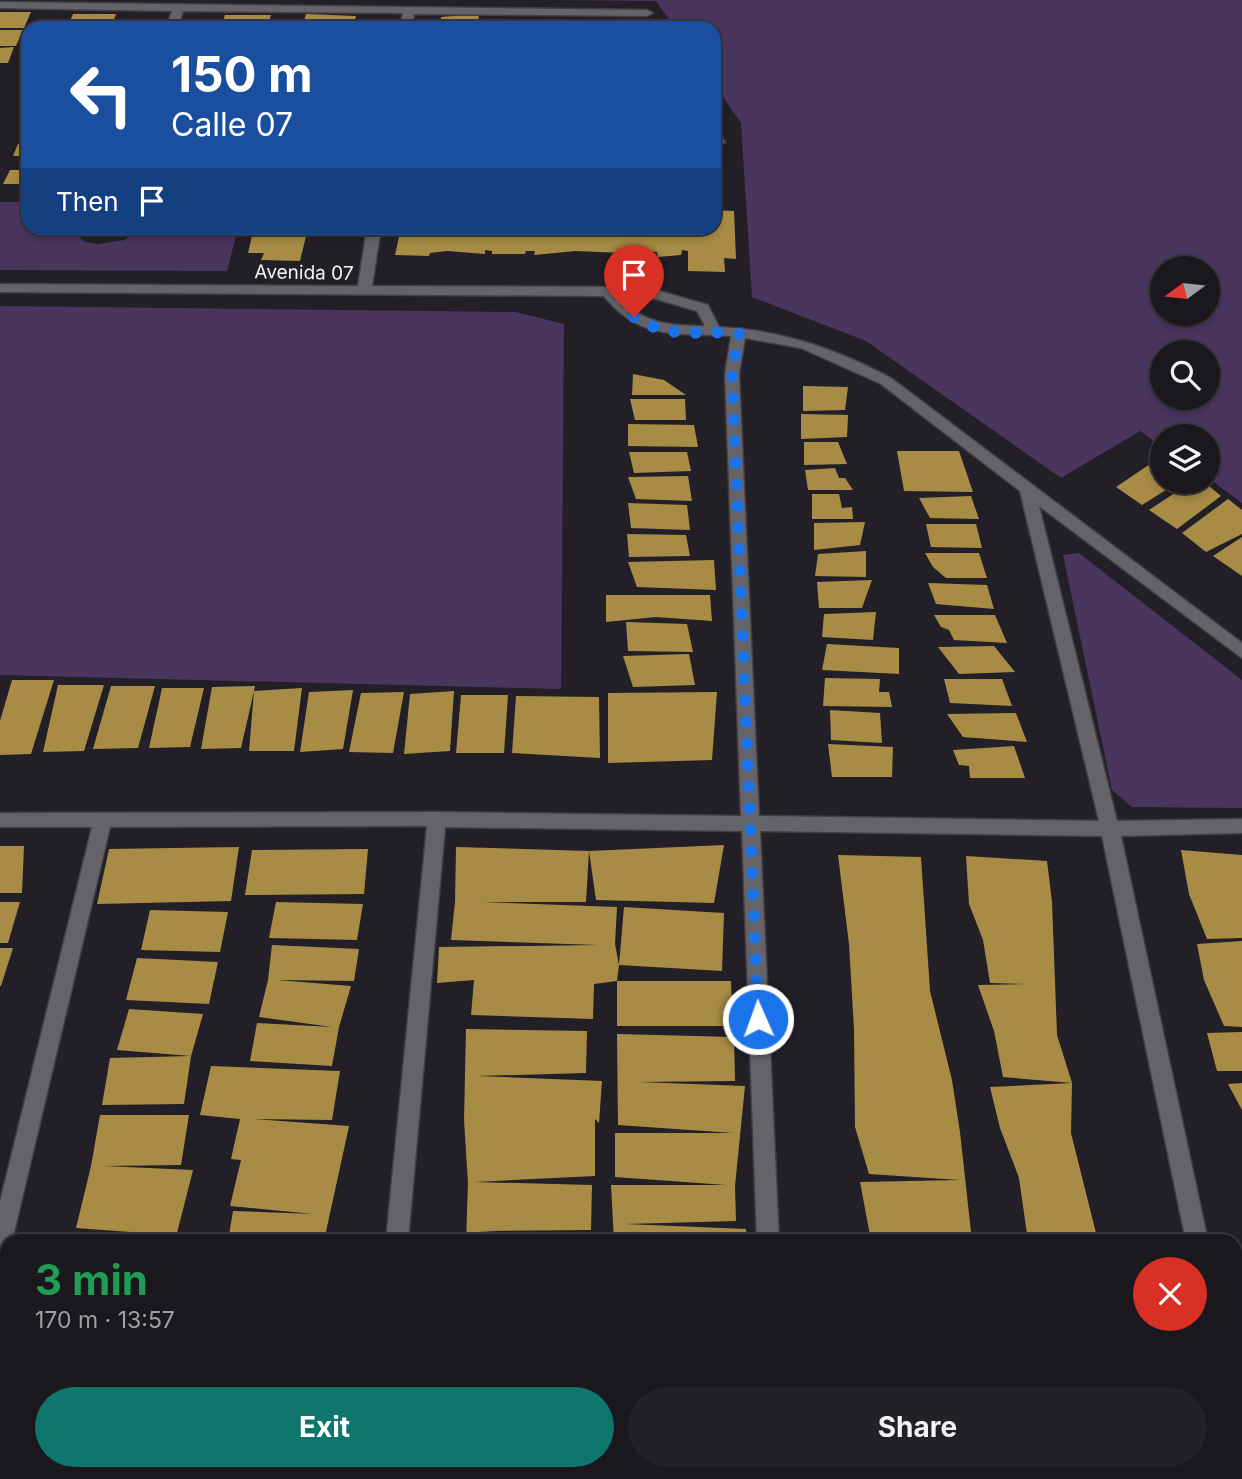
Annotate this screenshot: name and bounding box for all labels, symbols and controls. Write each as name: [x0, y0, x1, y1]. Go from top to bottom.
text: 150 m: [171, 45, 313, 104]
icon: left: [56, 49, 147, 140]
text: Calle 07: [171, 105, 293, 144]
icon: arrive: [133, 182, 171, 220]
text: Then: [56, 186, 119, 217]
pin: [604, 245, 664, 317]
icon: arrive: [615, 256, 653, 294]
north arrow: [1150, 256, 1220, 326]
map controls: [1150, 256, 1220, 494]
street label: Avenida 07: [254, 260, 354, 285]
button: search: [1150, 340, 1220, 410]
button: layers: [1150, 424, 1220, 494]
position arrow: [721, 982, 795, 1056]
text: 3 min: [35, 1254, 148, 1305]
button: close: [1133, 1257, 1207, 1331]
text: 170 m · 13:57: [35, 1306, 175, 1334]
button: Exit: [35, 1387, 614, 1467]
button: Share: [628, 1387, 1207, 1467]

